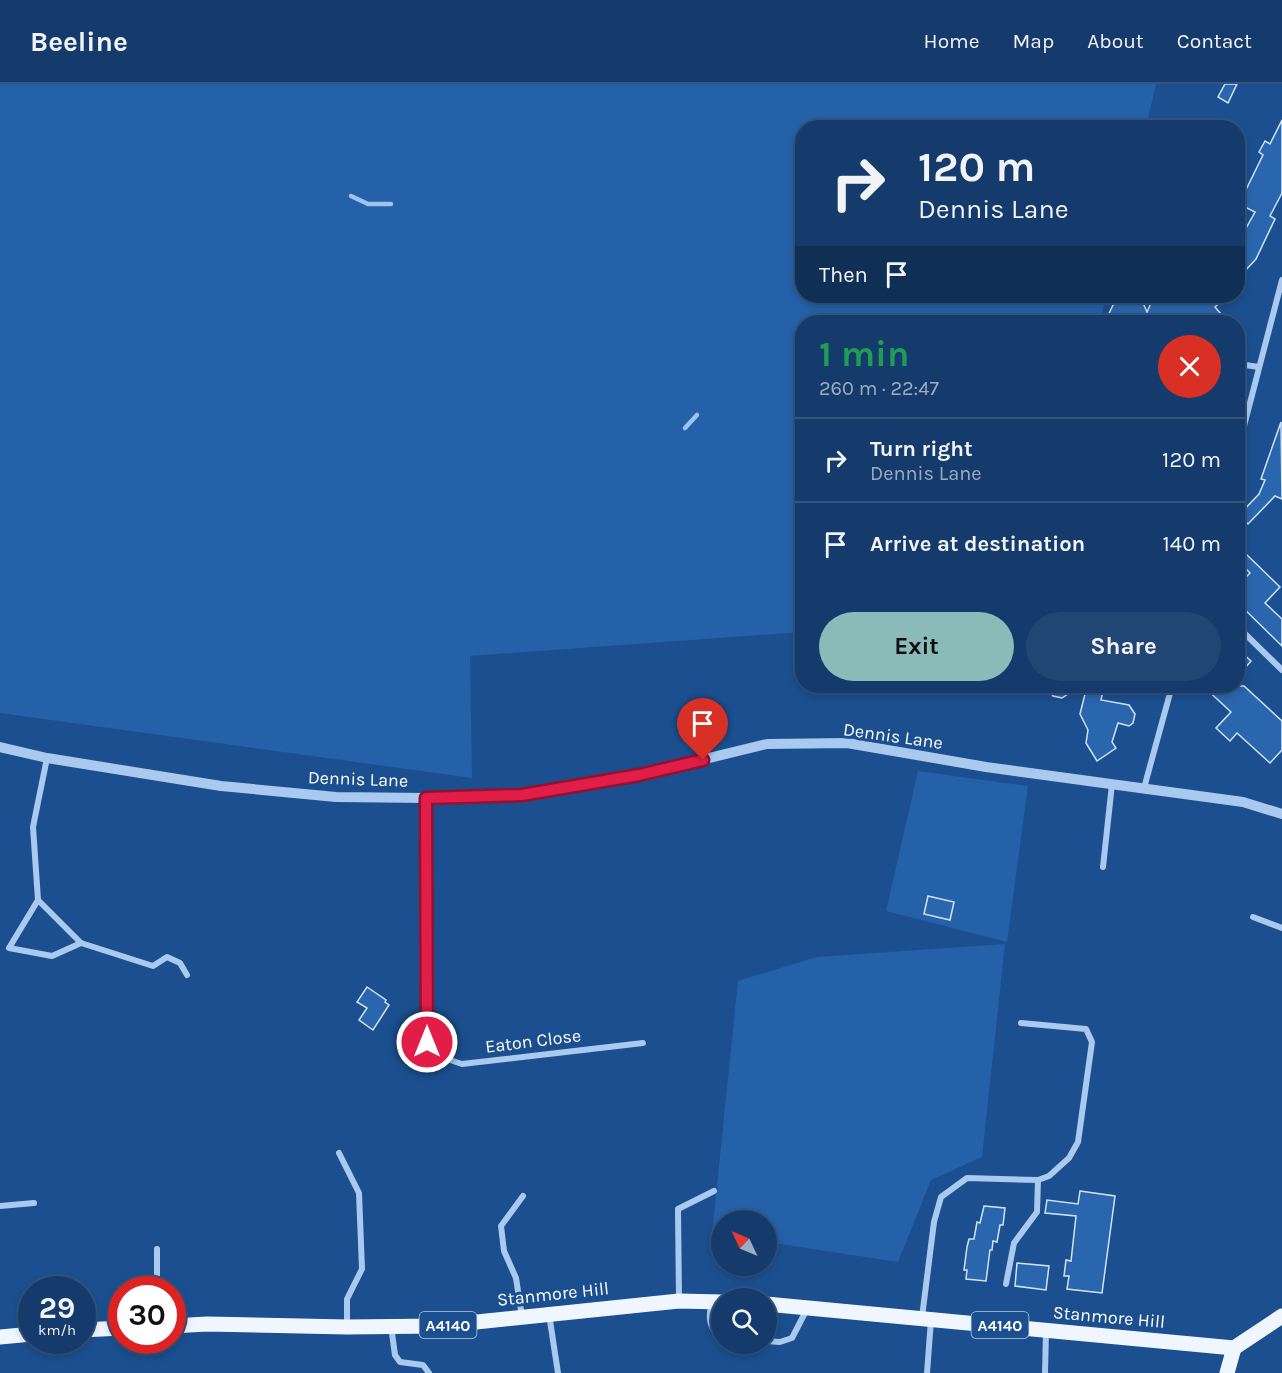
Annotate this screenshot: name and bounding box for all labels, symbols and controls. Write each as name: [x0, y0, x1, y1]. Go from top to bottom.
text: Beeline: [30, 25, 128, 58]
text: Home: [924, 29, 980, 53]
text: Map: [1013, 29, 1054, 53]
text: About: [1087, 29, 1144, 53]
text: Contact: [1177, 29, 1252, 53]
text: 120 m: [918, 142, 1035, 192]
icon: right: [819, 144, 897, 222]
text: Dennis Lane: [918, 193, 1069, 225]
icon: arrive: [880, 258, 913, 291]
text: Then: [819, 262, 868, 288]
text: 1 min: [819, 333, 909, 375]
button: close: [1158, 335, 1221, 398]
text: 260 m · 22:47: [819, 377, 939, 400]
text: Turn right: [870, 436, 973, 462]
icon: right: [819, 444, 852, 477]
text: 120 m: [1162, 447, 1221, 473]
text: Dennis Lane: [870, 462, 982, 485]
icon: arrive: [819, 528, 852, 561]
text: Arrive at destination: [870, 531, 1085, 557]
text: 140 m: [1163, 531, 1221, 557]
button: Exit: [819, 612, 1014, 681]
button: Share: [1026, 612, 1221, 681]
pin: [677, 698, 728, 760]
icon: arrive: [686, 707, 719, 740]
street label: Dennis Lane: [842, 718, 944, 754]
street label: Dennis Lane: [307, 766, 409, 792]
position arrow: [395, 1010, 459, 1074]
street label: Eaton Close: [484, 1024, 582, 1058]
north arrow: [711, 1210, 777, 1276]
map controls: [711, 1210, 777, 1354]
speed limit sign: 30: [108, 1276, 186, 1354]
street label: Stanmore Hill: [496, 1277, 610, 1311]
button: search: [711, 1288, 777, 1354]
text: 29: [39, 1290, 75, 1326]
street label: Stanmore Hill: [1052, 1301, 1166, 1333]
road number: A4140: [420, 1312, 476, 1338]
road number: A4140: [972, 1312, 1028, 1338]
text: km/h: [38, 1321, 76, 1339]

